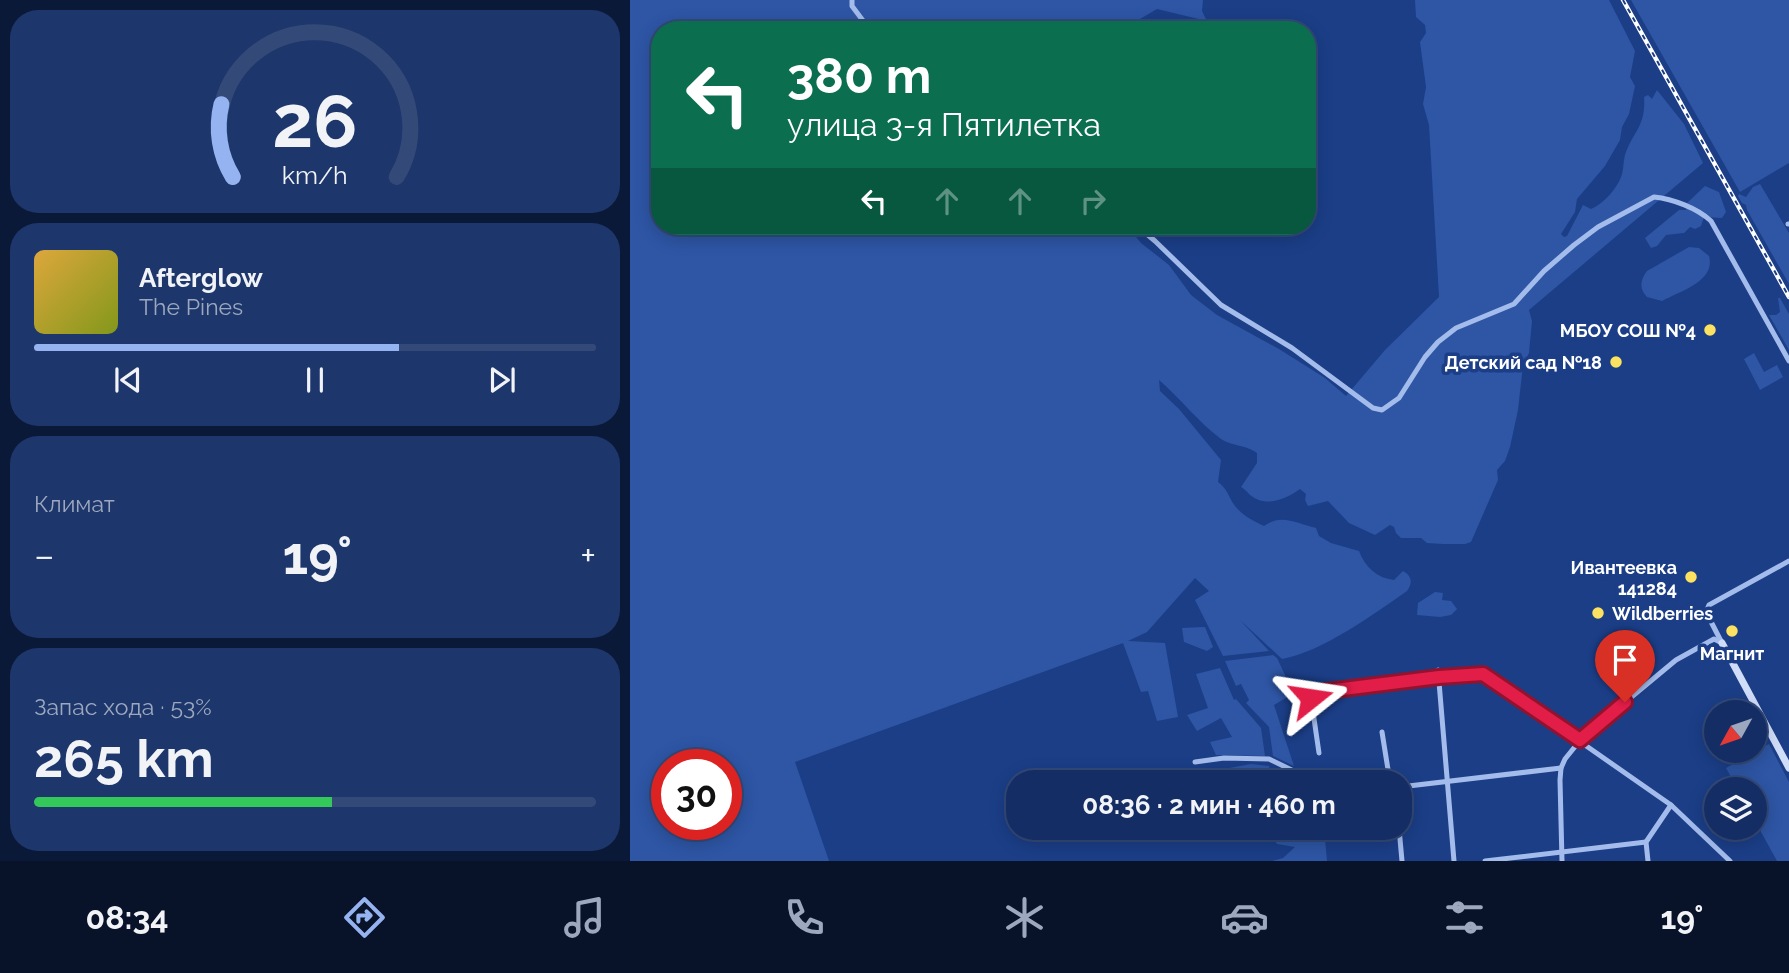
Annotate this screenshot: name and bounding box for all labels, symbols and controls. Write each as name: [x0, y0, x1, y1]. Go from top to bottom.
text: 380 m: [787, 47, 931, 104]
icon: left: [672, 49, 763, 140]
text: 26: [272, 80, 358, 165]
text: улица 3-я Пятилетка: [787, 106, 1101, 143]
text: km/h: [282, 160, 348, 190]
icon: left: [855, 182, 893, 220]
icon: ahead: [928, 182, 966, 220]
icon: ahead: [1001, 182, 1039, 220]
icon: right: [1074, 182, 1112, 220]
text: Afterglow: [139, 263, 263, 293]
text: The Pines: [139, 293, 243, 320]
place label: МБОУ СОШ №4: [1560, 320, 1696, 341]
marker: МБОУ СОШ №4: [1702, 322, 1718, 338]
place label: Детский сад №18: [1445, 352, 1602, 373]
marker: Детский сад №18: [1608, 354, 1624, 370]
icon: previous: [109, 361, 147, 399]
icon: pause: [296, 361, 334, 399]
icon: next: [483, 361, 521, 399]
text: Климат: [34, 490, 115, 517]
text: 19°: [283, 525, 352, 586]
text: −: [34, 533, 54, 578]
text: +: [580, 533, 596, 578]
place label: Ивантеевка 141284: [1571, 557, 1677, 599]
marker: Ивантеевка 141284: [1683, 569, 1699, 585]
place label: Wildberries: [1612, 603, 1713, 624]
marker: Wildberries: [1590, 605, 1606, 621]
marker: Магнит: [1724, 623, 1740, 639]
pin: [1595, 630, 1655, 702]
icon: arrive: [1606, 641, 1644, 679]
place label: Магнит: [1700, 643, 1764, 664]
position arrow: [1274, 661, 1348, 735]
text: Запас хода · 53%: [34, 693, 212, 720]
north arrow: [1704, 700, 1768, 763]
map controls: [1704, 700, 1767, 840]
text: 265 km: [34, 728, 214, 789]
speed limit sign: 30: [651, 749, 742, 840]
button: layers: [1704, 777, 1767, 840]
text: 08:36 · 2 мин · 460 m: [1082, 790, 1336, 820]
icon: directions: [340, 893, 389, 942]
icon: music: [560, 893, 609, 942]
icon: phone: [780, 893, 829, 942]
icon: climate: [1000, 893, 1049, 942]
icon: car: [1220, 893, 1269, 942]
icon: filters: [1440, 893, 1489, 942]
text: 08:34: [86, 899, 169, 936]
text: 19°: [1660, 899, 1703, 936]

